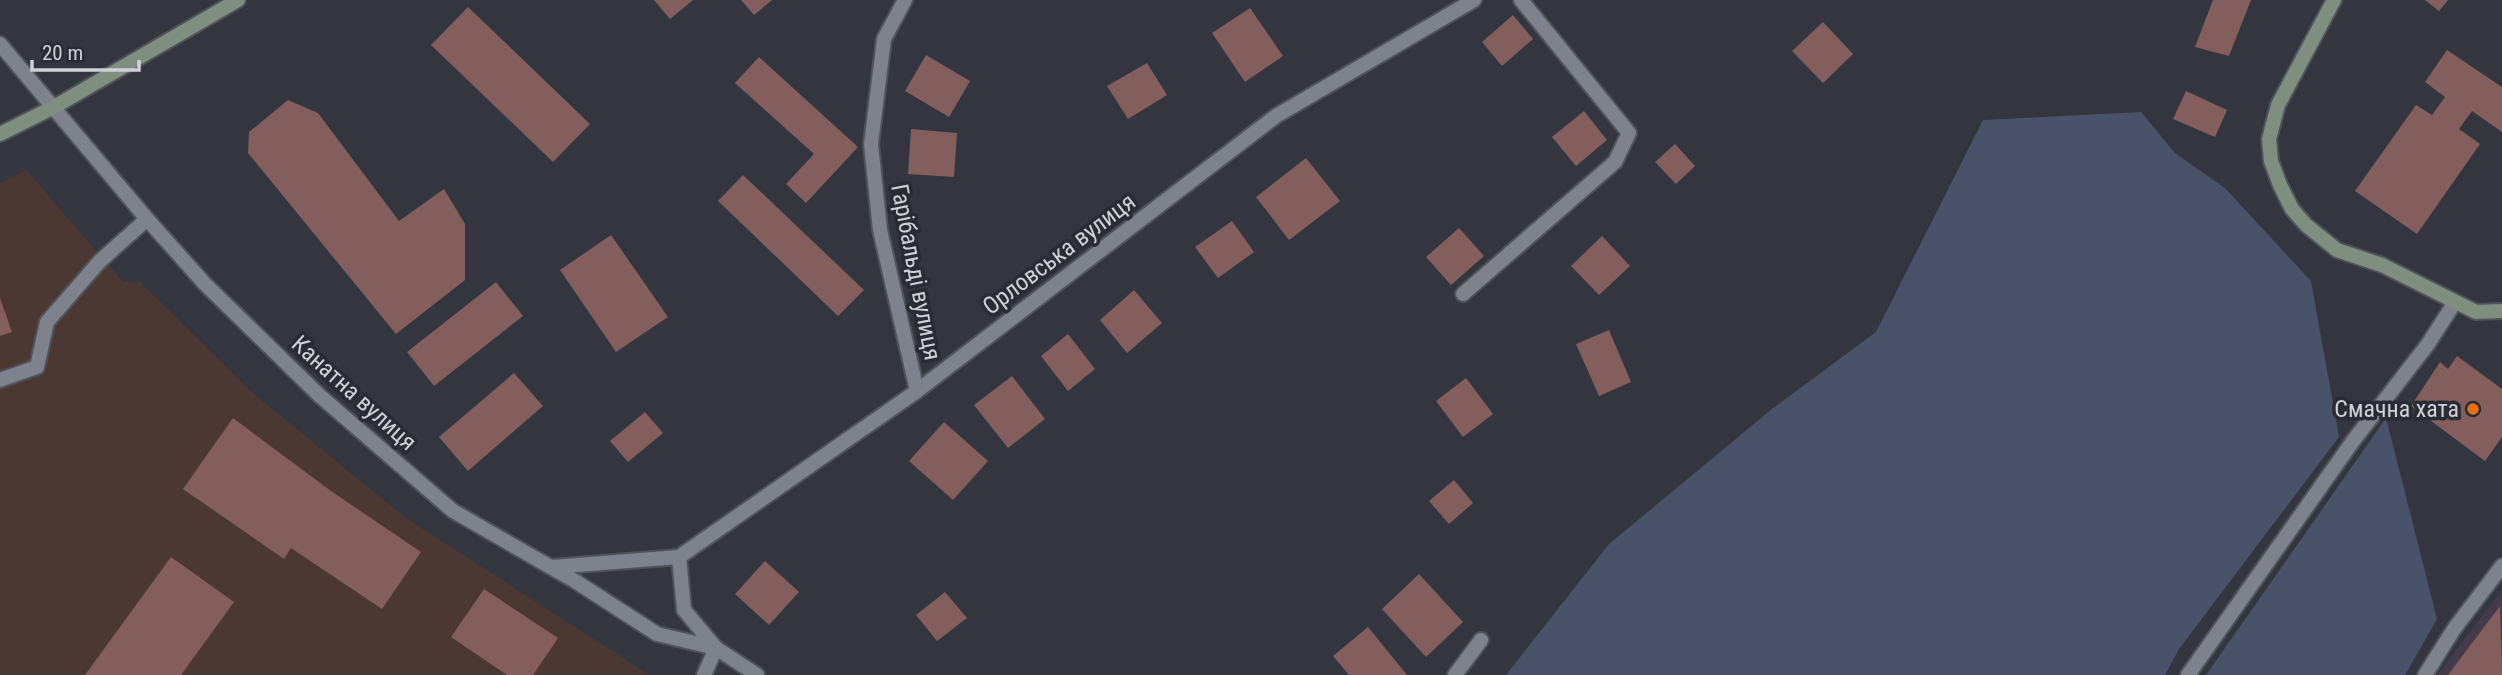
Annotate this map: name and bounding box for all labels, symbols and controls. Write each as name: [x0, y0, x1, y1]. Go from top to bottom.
scale bar: [32, 28, 138, 72]
text: 20 m: [42, 41, 83, 65]
street label: Гарібальді вулиця: [885, 181, 947, 363]
street label: Орловська вулиця: [977, 188, 1141, 320]
street label: Канатна вулиця: [286, 330, 422, 456]
place label: Смачна хата: [2334, 395, 2459, 423]
marker: Смачна хата: [2465, 401, 2481, 417]

